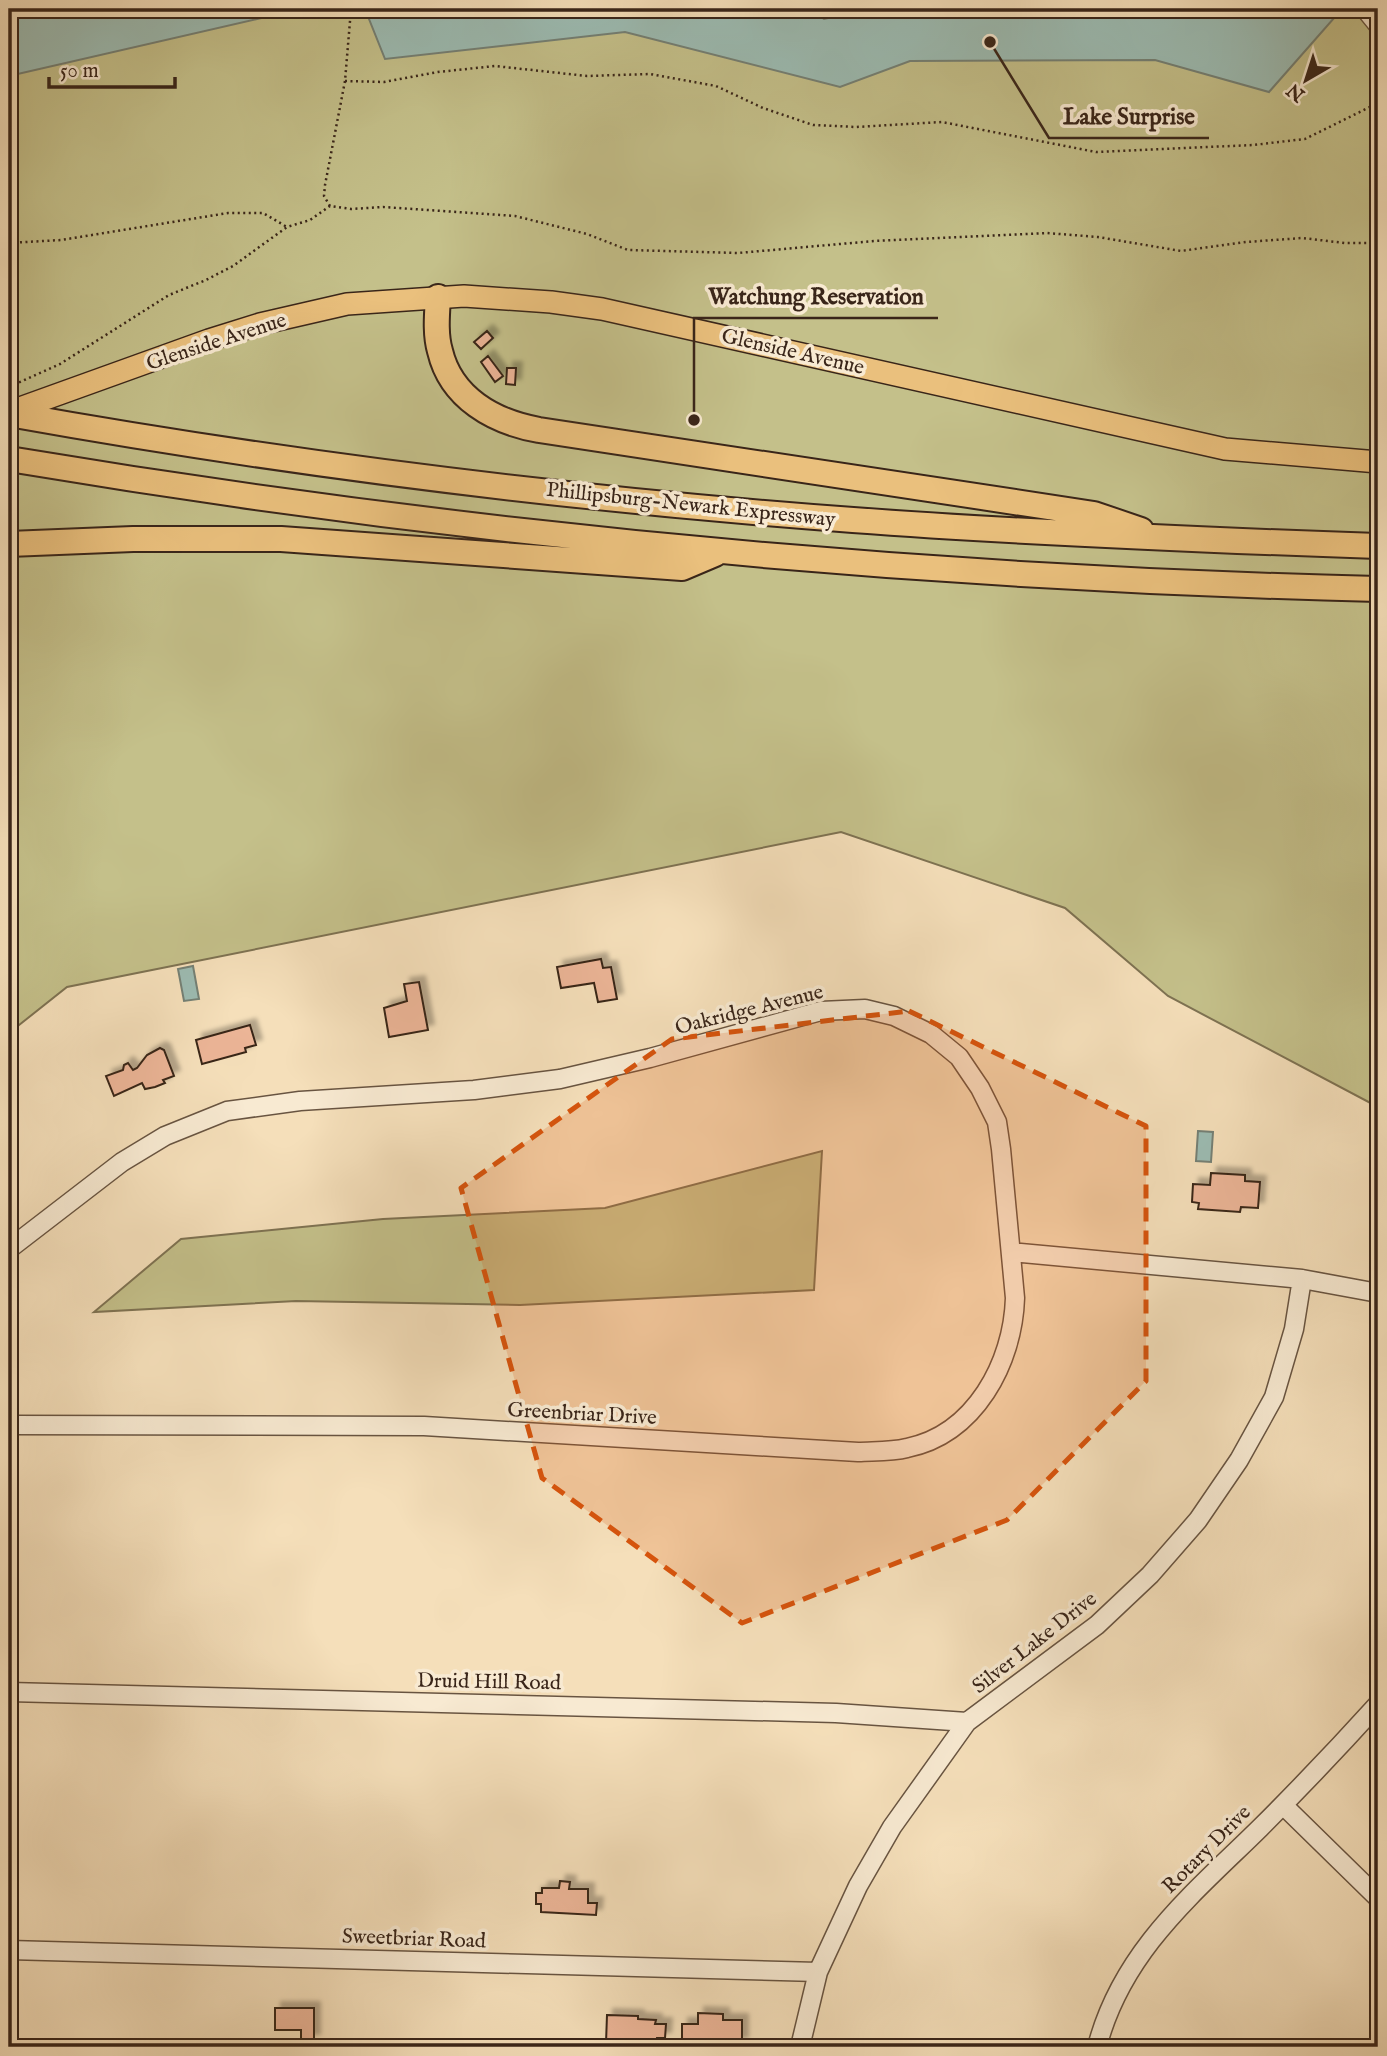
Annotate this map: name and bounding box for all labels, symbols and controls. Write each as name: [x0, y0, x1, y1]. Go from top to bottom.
scale bar: [49, 46, 175, 90]
north arrow: [1272, 46, 1342, 116]
text: 50 m: [60, 58, 99, 85]
text: N: [1282, 77, 1311, 107]
callout: Lake Surprise: [1049, 94, 1209, 138]
text: Lake Surprise: [1063, 103, 1195, 132]
callout: Watchung Reservation: [694, 274, 938, 318]
text: Watchung Reservation: [707, 283, 925, 312]
street label: Glenside Avenue: [143, 307, 290, 378]
street label: Glenside Avenue: [719, 323, 867, 382]
street label: Phillipsburg-Newark Expressway: [545, 477, 837, 534]
street label: Oakridge Avenue: [672, 979, 827, 1042]
street label: Greenbriar Drive: [507, 1397, 658, 1432]
street label: Silver Lake Drive: [967, 1586, 1103, 1700]
street label: Druid Hill Road: [417, 1668, 562, 1697]
street label: Rotary Drive: [1157, 1800, 1258, 1900]
street label: Sweetbriar Road: [342, 1923, 487, 1956]

